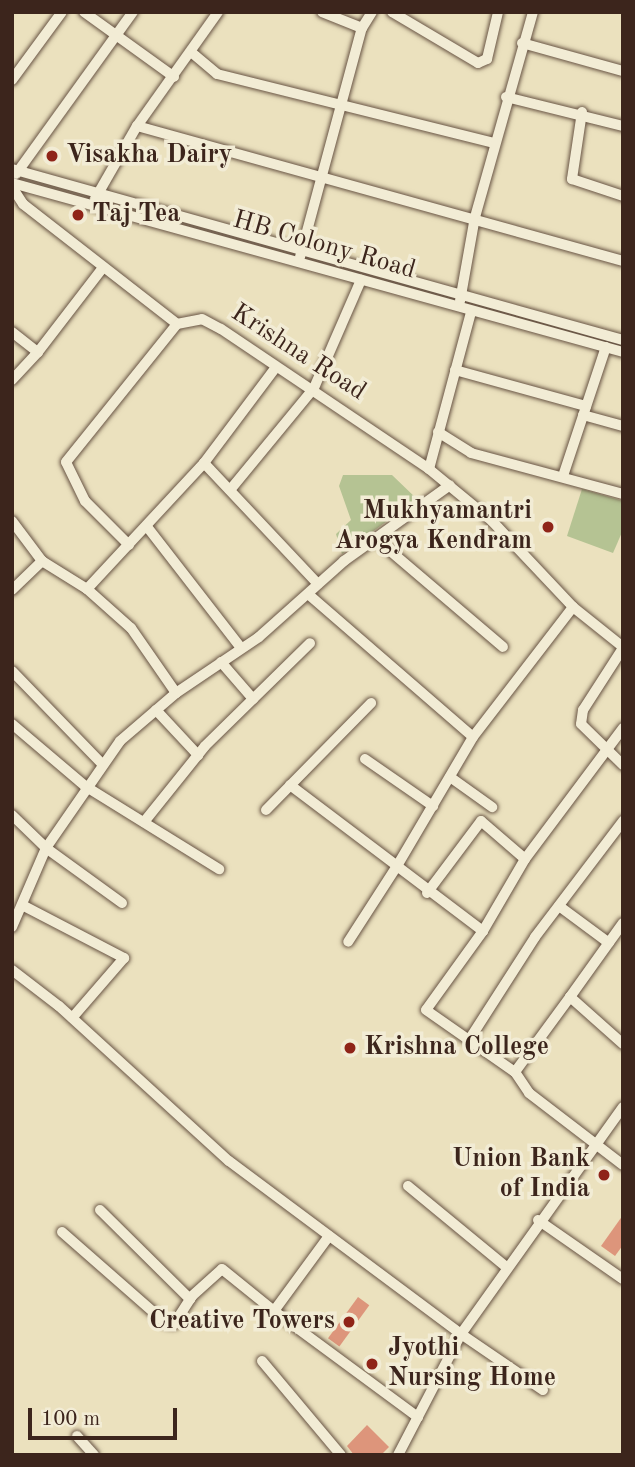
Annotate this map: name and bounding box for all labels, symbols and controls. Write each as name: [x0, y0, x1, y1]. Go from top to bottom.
place label: Visakha Dairy: [66, 140, 232, 172]
marker: Visakha Dairy: [44, 148, 60, 164]
place label: Taj Tea: [92, 199, 181, 231]
street label: HB Colony Road: [229, 205, 419, 287]
marker: Taj Tea: [70, 207, 86, 223]
street label: Krishna Road: [225, 298, 371, 408]
place label: Mukhyamantri Arogya Kendram: [334, 496, 532, 558]
marker: Mukhyamantri Arogya Kendram: [538, 517, 558, 537]
place label: Krishna College: [364, 1032, 549, 1064]
marker: Krishna College: [342, 1040, 358, 1056]
place label: Union Bank of India: [452, 1144, 590, 1206]
marker: Union Bank of India: [596, 1167, 612, 1183]
place label: Creative Towers: [149, 1306, 335, 1338]
marker: Creative Towers: [341, 1314, 357, 1330]
place label: Jyothi Nursing Home: [388, 1333, 556, 1394]
marker: Jyothi Nursing Home: [362, 1354, 382, 1374]
scale bar: [32, 1394, 180, 1438]
text: 100 m: [41, 1409, 100, 1430]

